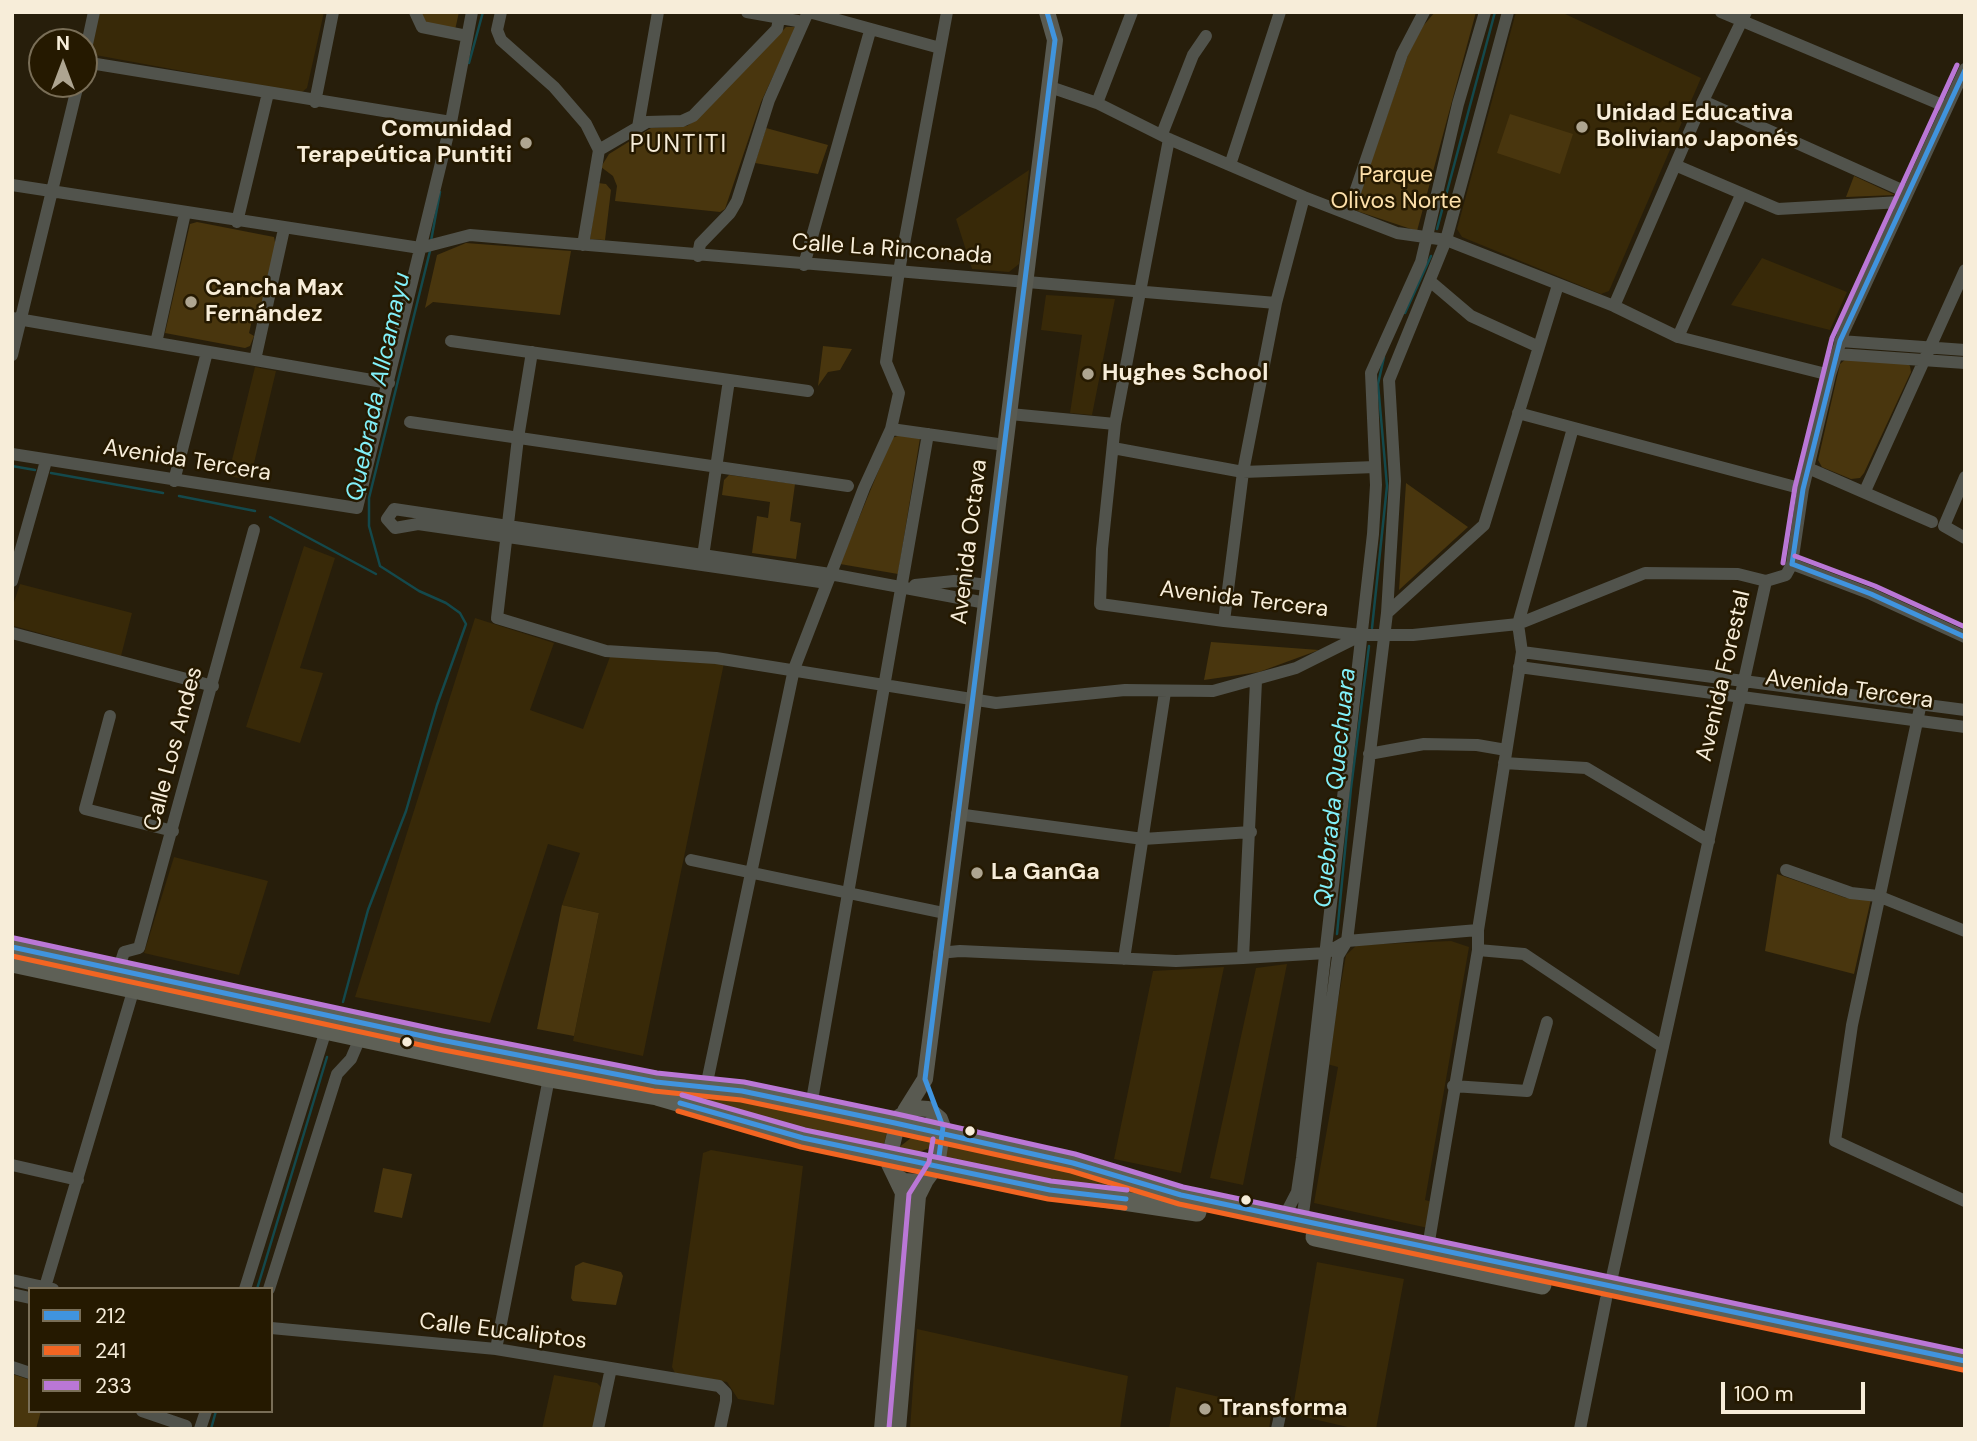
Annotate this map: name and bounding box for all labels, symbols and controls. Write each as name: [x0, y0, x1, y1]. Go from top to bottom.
north arrow: [28, 28, 98, 98]
text: N: [56, 31, 70, 56]
place label: Unidad Educativa Boliviano Japonés: [1596, 100, 1799, 154]
place label: Comunidad Terapeútica Puntiti: [296, 116, 512, 170]
marker: Unidad Educativa Boliviano Japonés: [1574, 119, 1590, 135]
district label: PUNTITI: [631, 132, 727, 160]
marker: Comunidad Terapeútica Puntiti: [518, 135, 534, 151]
park label: Parque Olivos Norte: [1330, 162, 1462, 216]
street label: Calle La Rinconada: [791, 229, 993, 271]
water label: Quebrada Allcamayu: [341, 270, 417, 504]
place label: Cancha Max Fernández: [205, 275, 344, 329]
marker: Cancha Max Fernández: [183, 294, 199, 310]
place label: Hughes School: [1102, 360, 1268, 388]
marker: Hughes School: [1080, 366, 1096, 382]
street label: Avenida Tercera: [101, 434, 273, 488]
street label: Avenida Octava: [946, 458, 994, 626]
street label: Avenida Tercera: [1158, 576, 1330, 624]
street label: Avenida Forestal: [1691, 588, 1757, 764]
street label: Calle Los Andes: [139, 664, 209, 834]
street label: Avenida Tercera: [1763, 665, 1935, 715]
water label: Quebrada Quechuara: [1309, 667, 1363, 909]
place label: La GanGa: [991, 859, 1100, 887]
marker: La GanGa: [969, 865, 985, 881]
unlabelled marker: [400, 1035, 414, 1049]
unlabelled marker: [963, 1124, 977, 1138]
unlabelled marker: [1239, 1193, 1253, 1207]
legend: [28, 1287, 273, 1413]
text: 212: [95, 1302, 126, 1330]
street label: Calle Eucaliptos: [418, 1308, 588, 1356]
text: 241: [95, 1337, 126, 1365]
scale bar: [1725, 1368, 1868, 1412]
text: 233: [95, 1372, 132, 1400]
text: 100 m: [1734, 1380, 1794, 1408]
place label: Transforma: [1219, 1395, 1348, 1423]
marker: Transforma: [1197, 1401, 1213, 1417]

